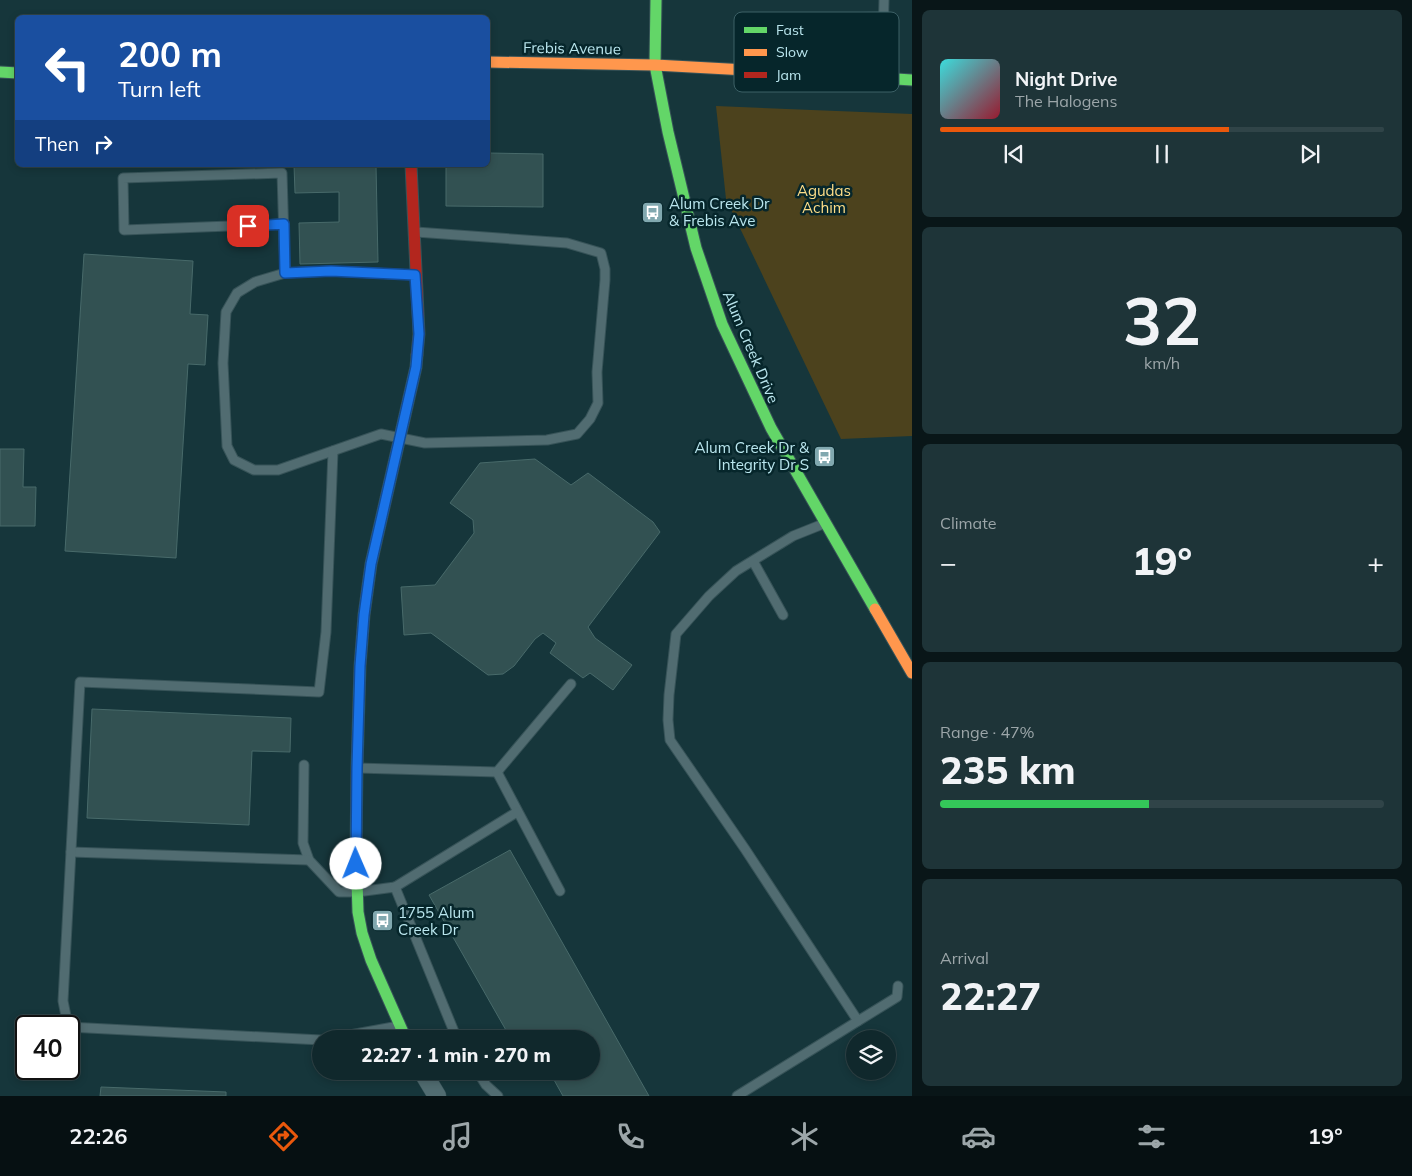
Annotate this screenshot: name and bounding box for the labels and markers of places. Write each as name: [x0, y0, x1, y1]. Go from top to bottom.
place label: Alum Creek Dr & Frebis Ave: [669, 194, 770, 230]
bus stop icon: Alum Creek Dr & Frebis Ave: [641, 200, 665, 224]
pin: [227, 205, 269, 247]
place label: Alum Creek Dr & Integrity Dr S: [694, 438, 810, 474]
bus stop icon: Alum Creek Dr & Integrity Dr S: [813, 444, 837, 468]
place label: 1755 Alum Creek Dr: [398, 903, 474, 939]
bus stop icon: 1755 Alum Creek Dr: [370, 909, 394, 933]

